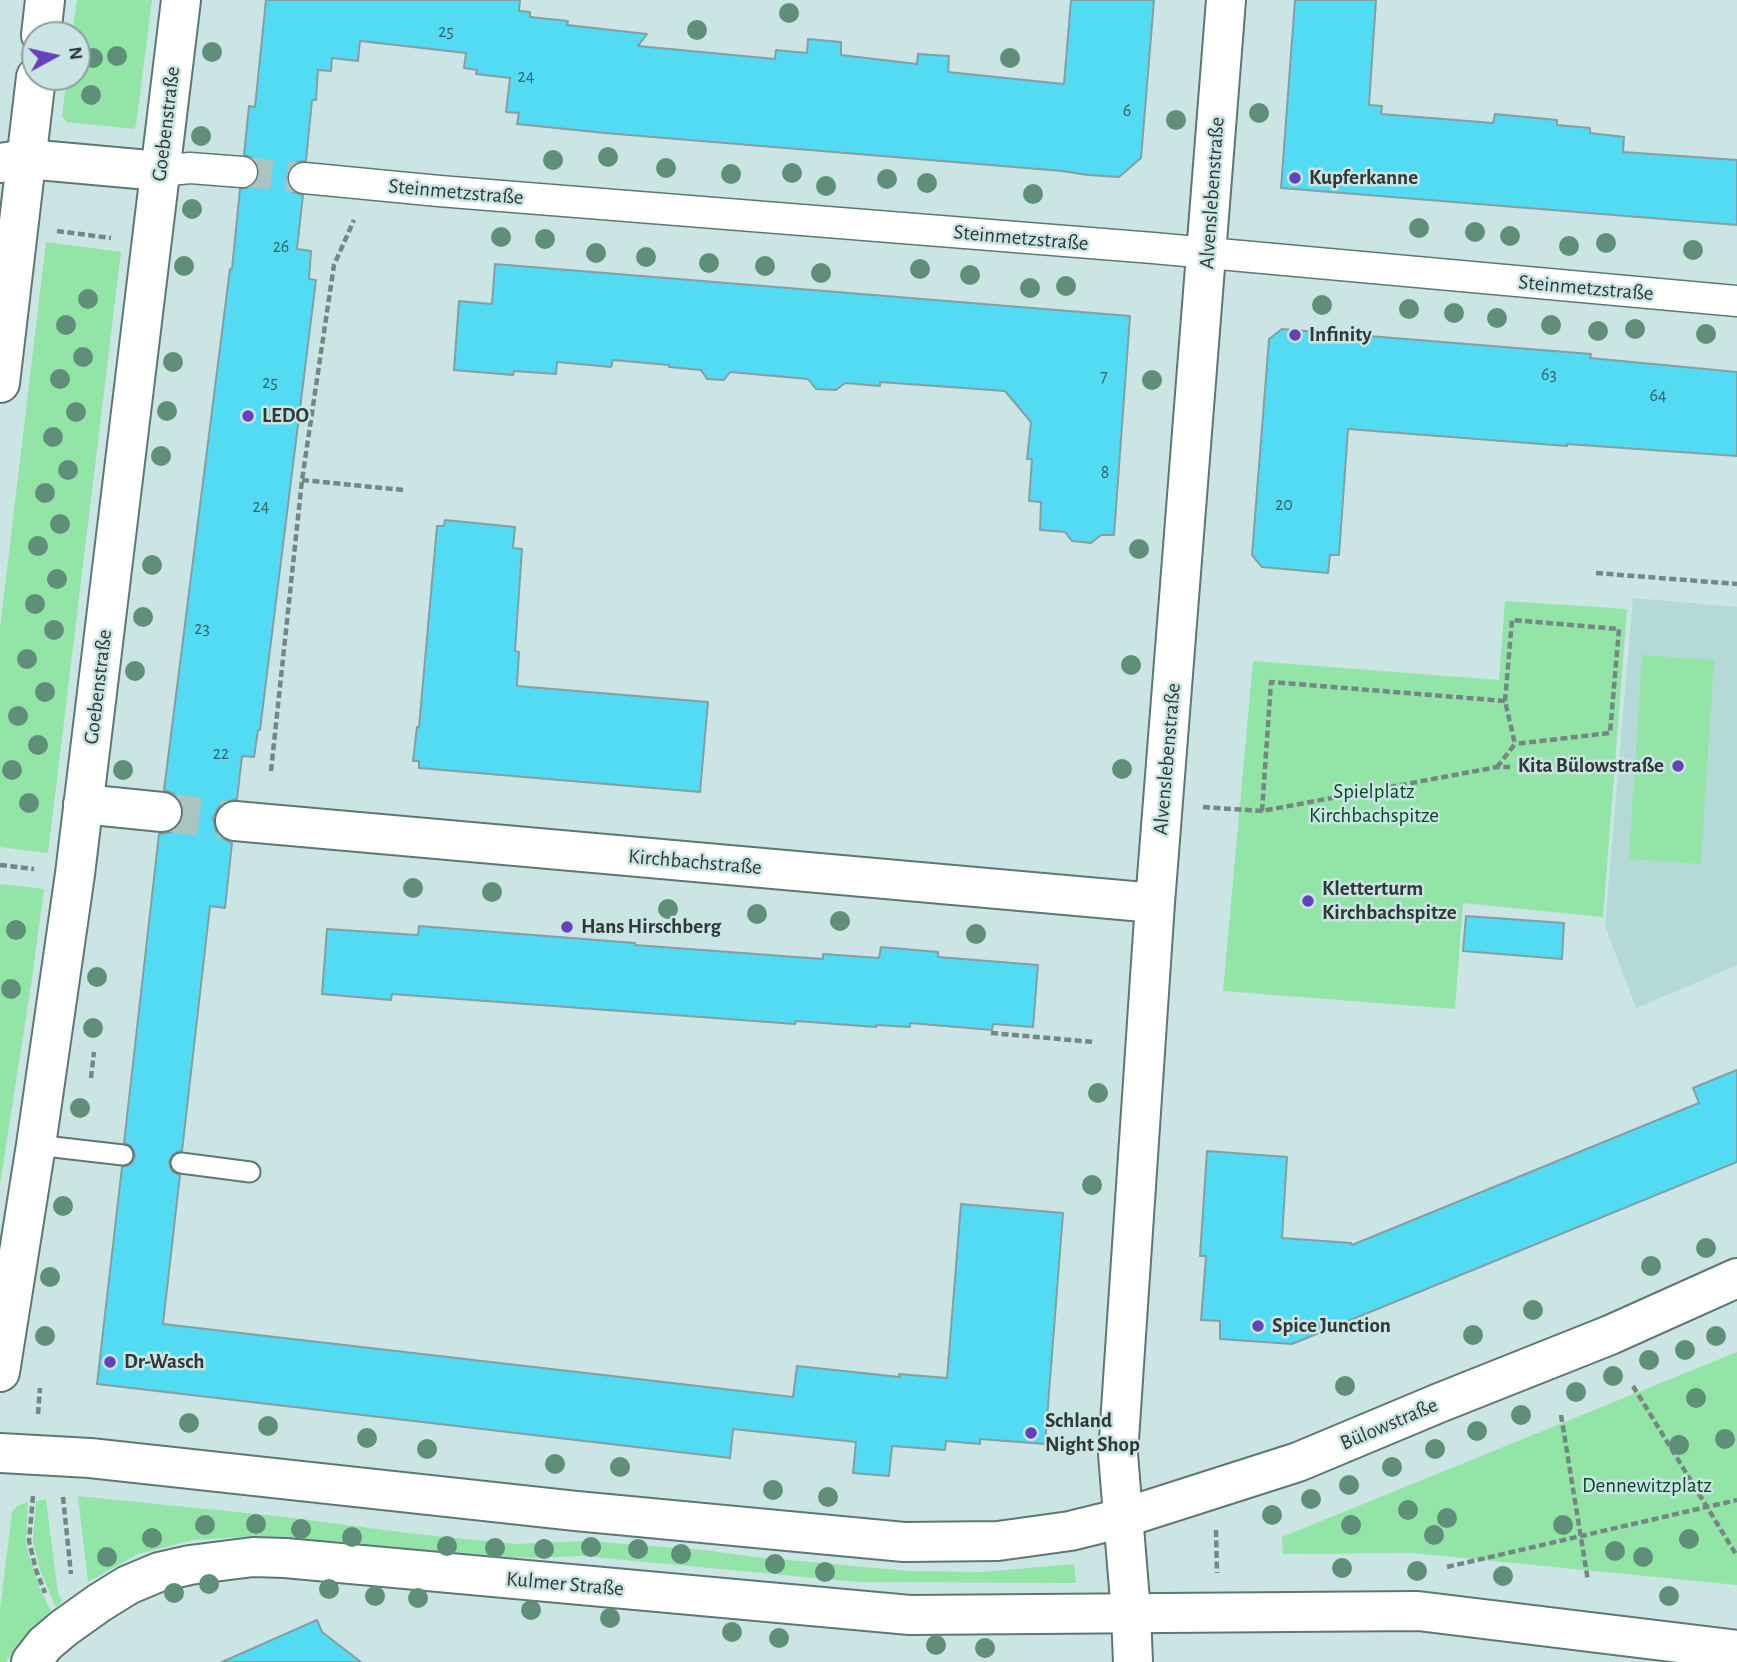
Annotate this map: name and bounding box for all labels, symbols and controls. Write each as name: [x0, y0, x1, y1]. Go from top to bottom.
north arrow: [21, 21, 91, 91]
house number: 25: [438, 21, 454, 43]
text: N: [65, 45, 86, 61]
street label: Goebenstraße: [146, 65, 186, 183]
house number: 24: [518, 66, 534, 88]
house number: 6: [1123, 100, 1131, 122]
street label: Alvenslebenstraße: [1194, 116, 1230, 270]
place label: Kupferkanne: [1309, 165, 1418, 191]
marker: Kupferkanne: [1287, 170, 1303, 186]
street label: Steinmetzstraße: [387, 174, 525, 210]
street label: Steinmetzstraße: [952, 220, 1090, 256]
house number: 26: [273, 236, 289, 258]
street label: Steinmetzstraße: [1517, 270, 1655, 306]
place label: Infinity: [1309, 322, 1372, 348]
marker: Infinity: [1287, 327, 1303, 343]
house number: 63: [1541, 364, 1557, 386]
house number: 7: [1100, 366, 1108, 388]
house number: 25: [262, 372, 278, 394]
house number: 64: [1649, 385, 1667, 407]
place label: LEDO: [262, 403, 309, 429]
marker: LEDO: [240, 408, 256, 424]
house number: 8: [1101, 462, 1109, 484]
house number: 20: [1275, 494, 1293, 516]
house number: 24: [253, 496, 269, 518]
house number: 23: [194, 618, 210, 640]
street label: Goebenstraße: [78, 628, 118, 746]
street label: Alvenslebenstraße: [1148, 682, 1186, 836]
house number: 22: [213, 743, 229, 765]
place label: Kita Bülowstraße: [1518, 753, 1664, 779]
marker: Kita Bülowstraße: [1670, 758, 1686, 774]
park label: Spielplatz Kirchbachspitze: [1309, 779, 1439, 829]
street label: Kirchbachstraße: [627, 844, 763, 880]
place label: Kletterturm Kirchbachspitze: [1322, 876, 1457, 926]
marker: Kletterturm Kirchbachspitze: [1300, 893, 1316, 909]
place label: Hans Hirschberg: [581, 914, 721, 940]
marker: Hans Hirschberg: [559, 919, 575, 935]
place label: Spice Junction: [1272, 1313, 1391, 1339]
marker: Spice Junction: [1250, 1318, 1266, 1334]
place label: Dr-Wasch: [124, 1349, 204, 1375]
marker: Dr-Wasch: [102, 1354, 118, 1370]
street label: Bülowstraße: [1336, 1392, 1442, 1456]
place label: Schland Night Shop: [1045, 1408, 1140, 1458]
marker: Schland Night Shop: [1023, 1425, 1039, 1441]
park label: Dennewitzplatz: [1582, 1473, 1712, 1499]
street label: Kulmer Straße: [505, 1566, 625, 1602]

